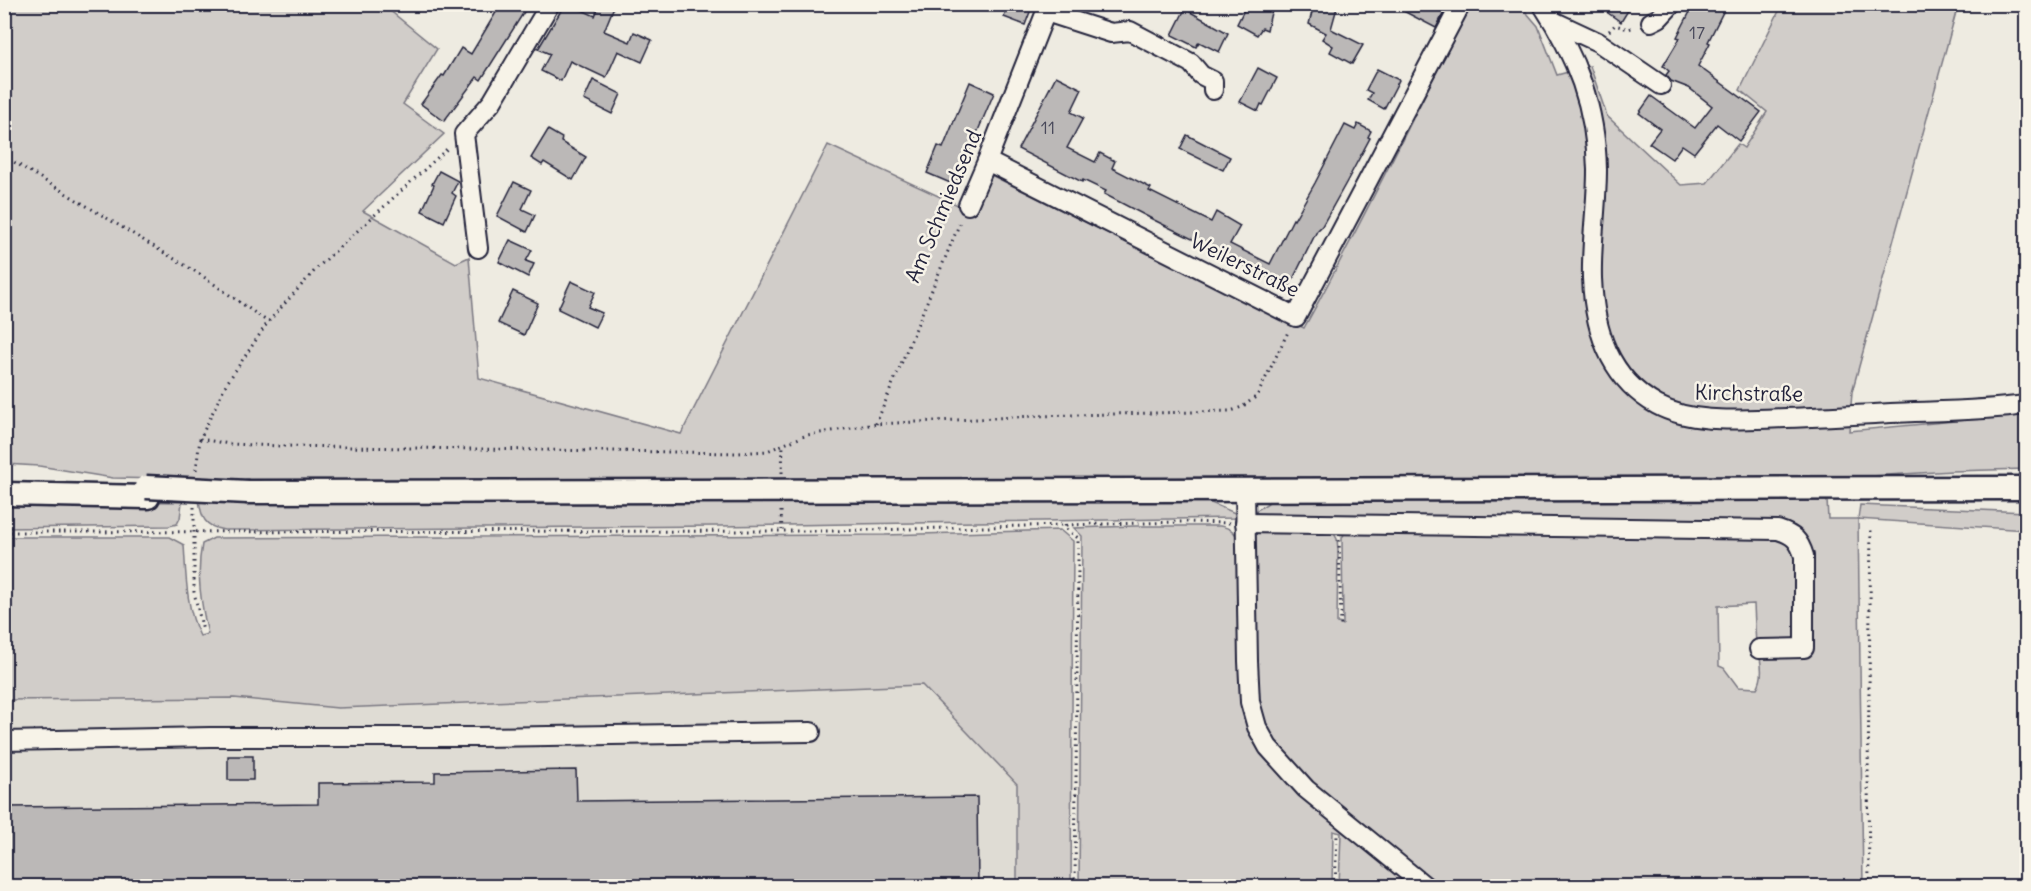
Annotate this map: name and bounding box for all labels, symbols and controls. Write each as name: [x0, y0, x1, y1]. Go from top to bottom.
house number: 17: [1689, 21, 1705, 44]
house number: 11: [1041, 116, 1055, 139]
street label: Am Schmiedsend: [899, 125, 987, 287]
street label: Weilerstraße: [1186, 227, 1304, 303]
street label: Kirchstraße: [1694, 379, 1804, 407]

